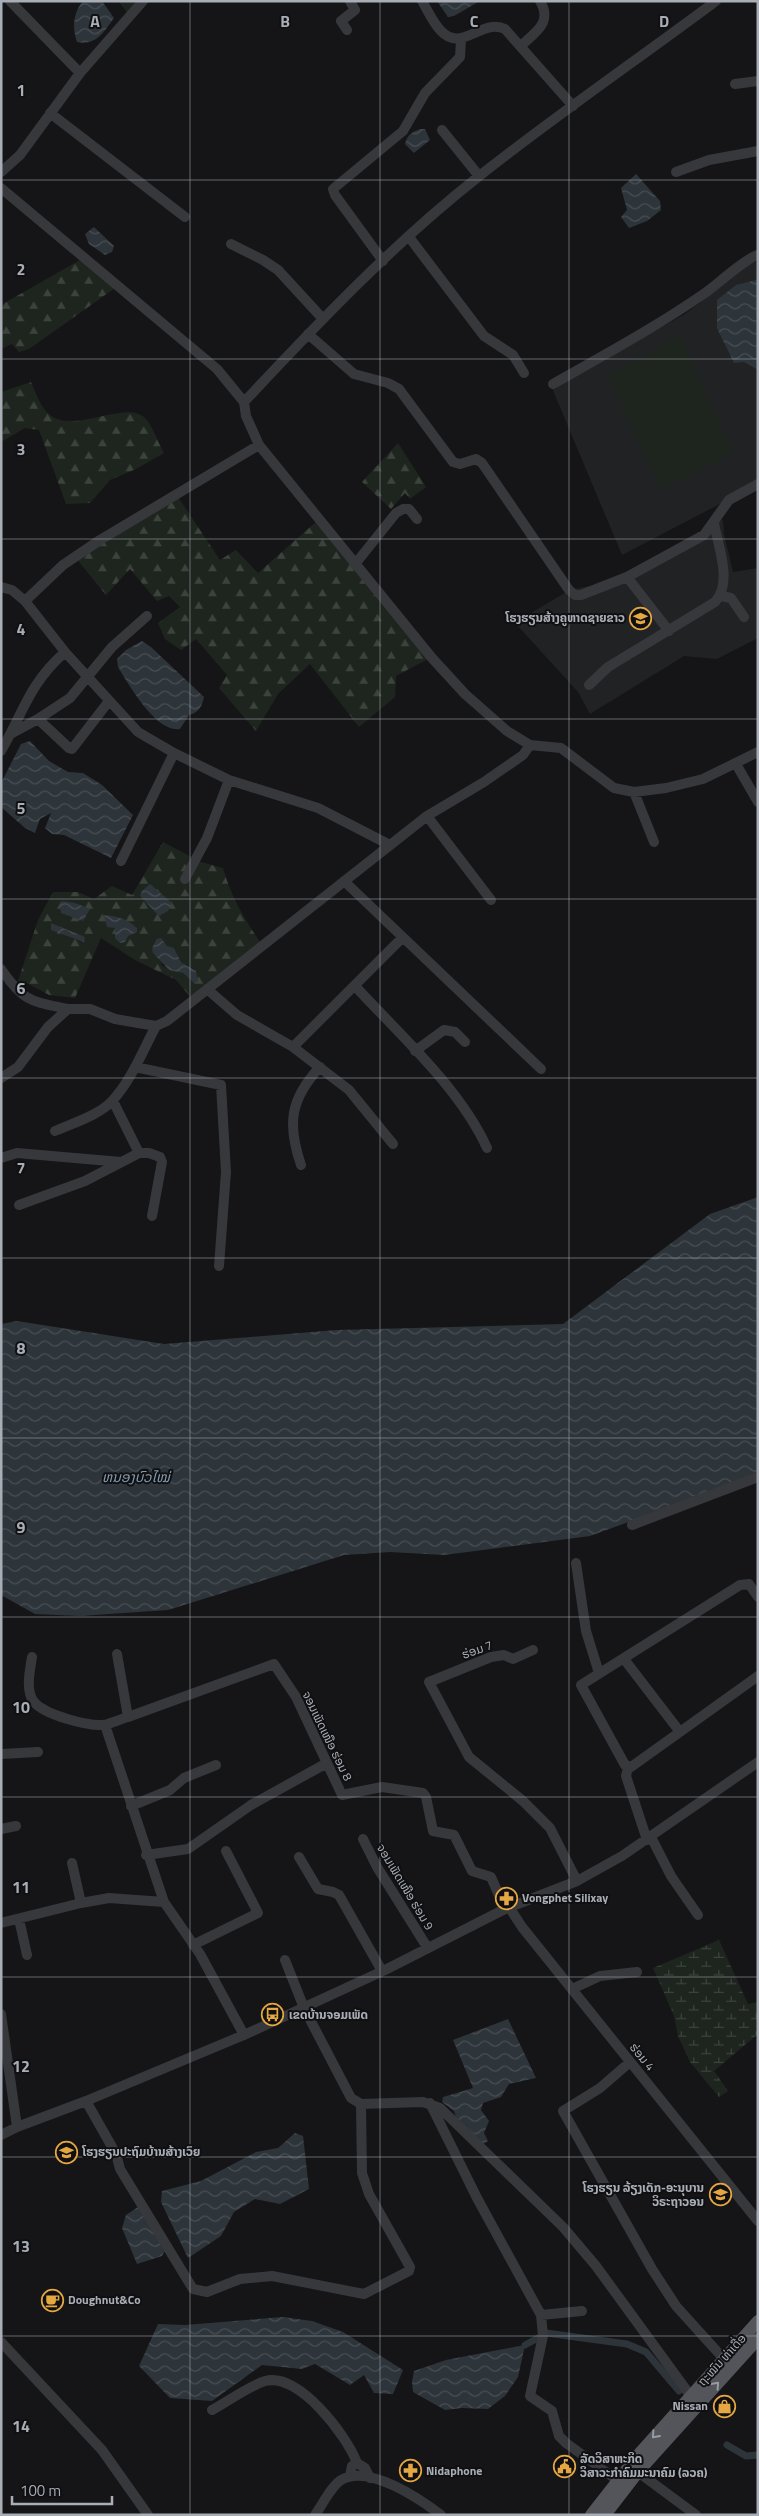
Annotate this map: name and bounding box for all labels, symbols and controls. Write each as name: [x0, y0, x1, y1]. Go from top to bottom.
text: A: [90, 9, 100, 33]
text: B: [280, 9, 290, 33]
text: C: [470, 9, 479, 33]
text: D: [659, 9, 669, 33]
text: 1: [17, 78, 25, 102]
text: 2: [17, 257, 25, 281]
text: 3: [17, 437, 25, 461]
school or university icon: ໂຮງຮຽນສ້າງຄູຫາດຊາຍຂາວ: [629, 606, 653, 630]
place label: ໂຮງຮຽນສ້າງຄູຫາດຊາຍຂາວ: [504, 608, 625, 627]
text: 4: [17, 617, 26, 641]
text: 5: [17, 796, 26, 820]
text: 6: [17, 976, 26, 1000]
text: 7: [17, 1156, 25, 1180]
text: 8: [17, 1336, 26, 1360]
water label: ຫນອງບົວໄໝ່: [102, 1466, 172, 1487]
text: 9: [17, 1515, 26, 1539]
street label: ຮ່ອມ 7: [459, 1635, 495, 1664]
street label: ຈອມເພັດເໜືອ ຮ່ອມ 8: [297, 1688, 358, 1784]
text: 10: [12, 1695, 30, 1719]
street label: ຈອມເພັດເໜືອ ຮ່ອມ 9: [372, 1840, 439, 1934]
text: 11: [12, 1875, 30, 1899]
pharmacy icon: Vongphet Silixay: [494, 1886, 518, 1910]
place label: Vongphet Silixay: [522, 1888, 608, 1907]
bus stop icon: ເຂດບ້ານຈອມເພັດ: [261, 2003, 285, 2027]
place label: ເຂດບ້ານຈອມເພັດ: [289, 2005, 368, 2024]
street label: ຮ່ອມ 4: [625, 2038, 660, 2075]
text: 12: [12, 2054, 30, 2078]
school or university icon: ໂຮງຮຽນປະຖົມບ້ານສ້າງເວົຍ: [54, 2140, 78, 2164]
place label: ໂຮງຮຽນປະຖົມບ້ານສ້າງເວົຍ: [81, 2142, 200, 2161]
place label: ໂຮງຮຽນ ລ້ຽງເດັກ-ອະນຸບານ ວິຣະຖາວອນ: [581, 2178, 704, 2211]
school or university icon: ໂຮງຮຽນ ລ້ຽງເດັກ-ອະນຸບານ ວິຣະຖາວອນ: [708, 2183, 732, 2207]
text: 13: [12, 2234, 30, 2258]
cafe icon: Doughnut&Co: [40, 2288, 64, 2312]
place label: Doughnut&Co: [68, 2290, 141, 2309]
street label: ຖະໝົນ ທ່າເດື່ອ: [693, 2329, 750, 2390]
one-way arrow: [711, 2381, 720, 2390]
shop icon: Nissan: [712, 2394, 736, 2418]
place label: Nissan: [672, 2396, 708, 2415]
text: 14: [12, 2414, 30, 2438]
one-way arrow: [652, 2430, 661, 2439]
place label: ລັດວິສາຫະກິດ ວິສາວະກຳຄົມມະນາຄົມ (ລວຄ): [580, 2449, 708, 2482]
public building icon: ລັດວິສາຫະກິດ ວິສາວະກຳຄົມມະນາຄົມ (ລວຄ): [552, 2454, 576, 2478]
pharmacy icon: Nidaphone: [398, 2459, 422, 2483]
place label: Nidaphone: [426, 2461, 482, 2480]
scale bar: [12, 2474, 112, 2506]
text: 100 m: [20, 2479, 61, 2502]

